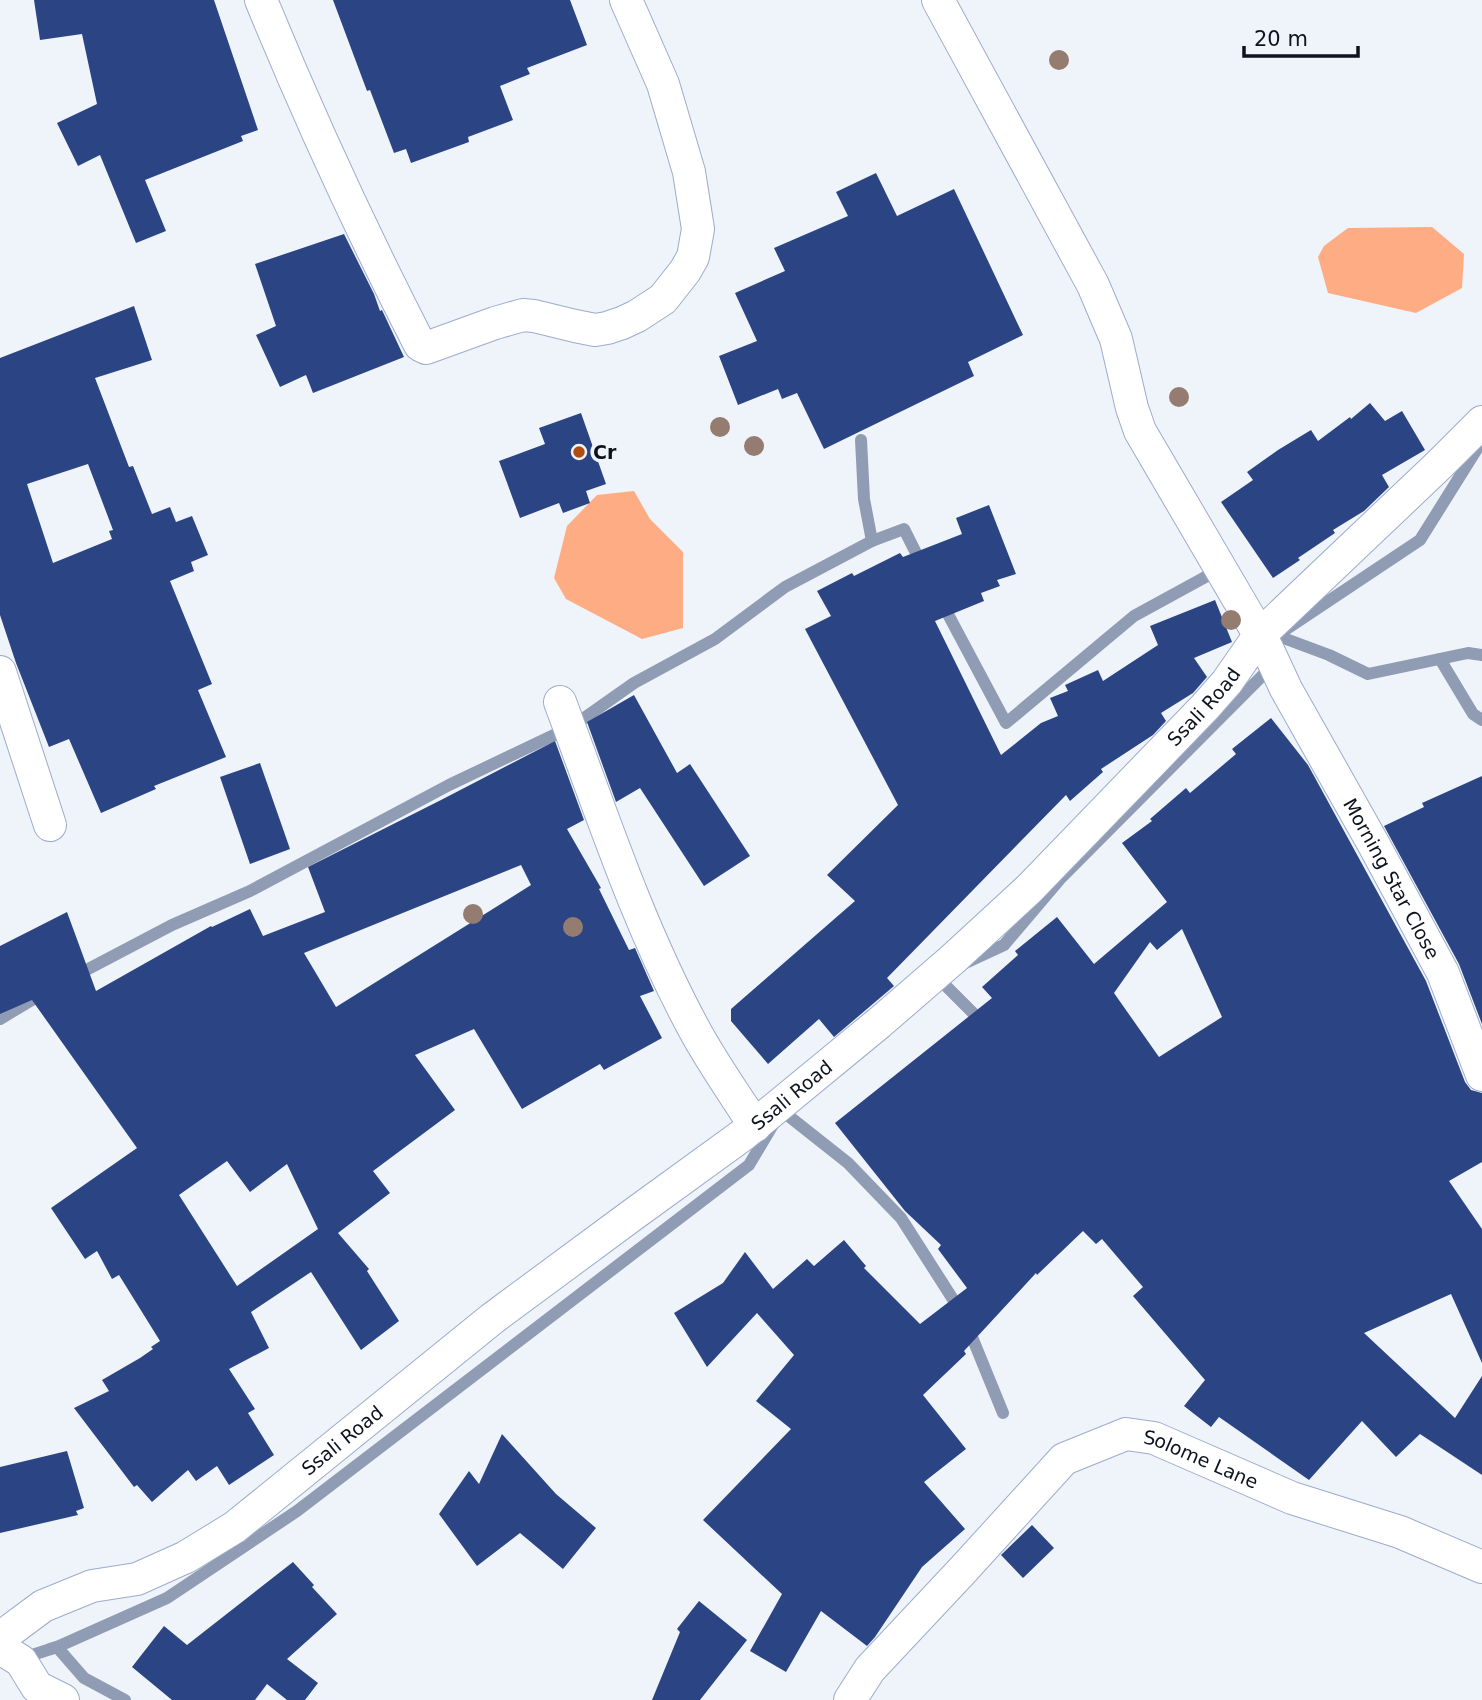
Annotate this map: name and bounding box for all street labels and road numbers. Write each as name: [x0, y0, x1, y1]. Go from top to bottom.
street label: Ssali Road: [1163, 663, 1245, 750]
street label: Morning Star Close: [1339, 794, 1444, 963]
street label: Ssali Road: [747, 1055, 836, 1135]
street label: Ssali Road: [297, 1401, 387, 1480]
street label: Solome Lane: [1142, 1426, 1262, 1493]

